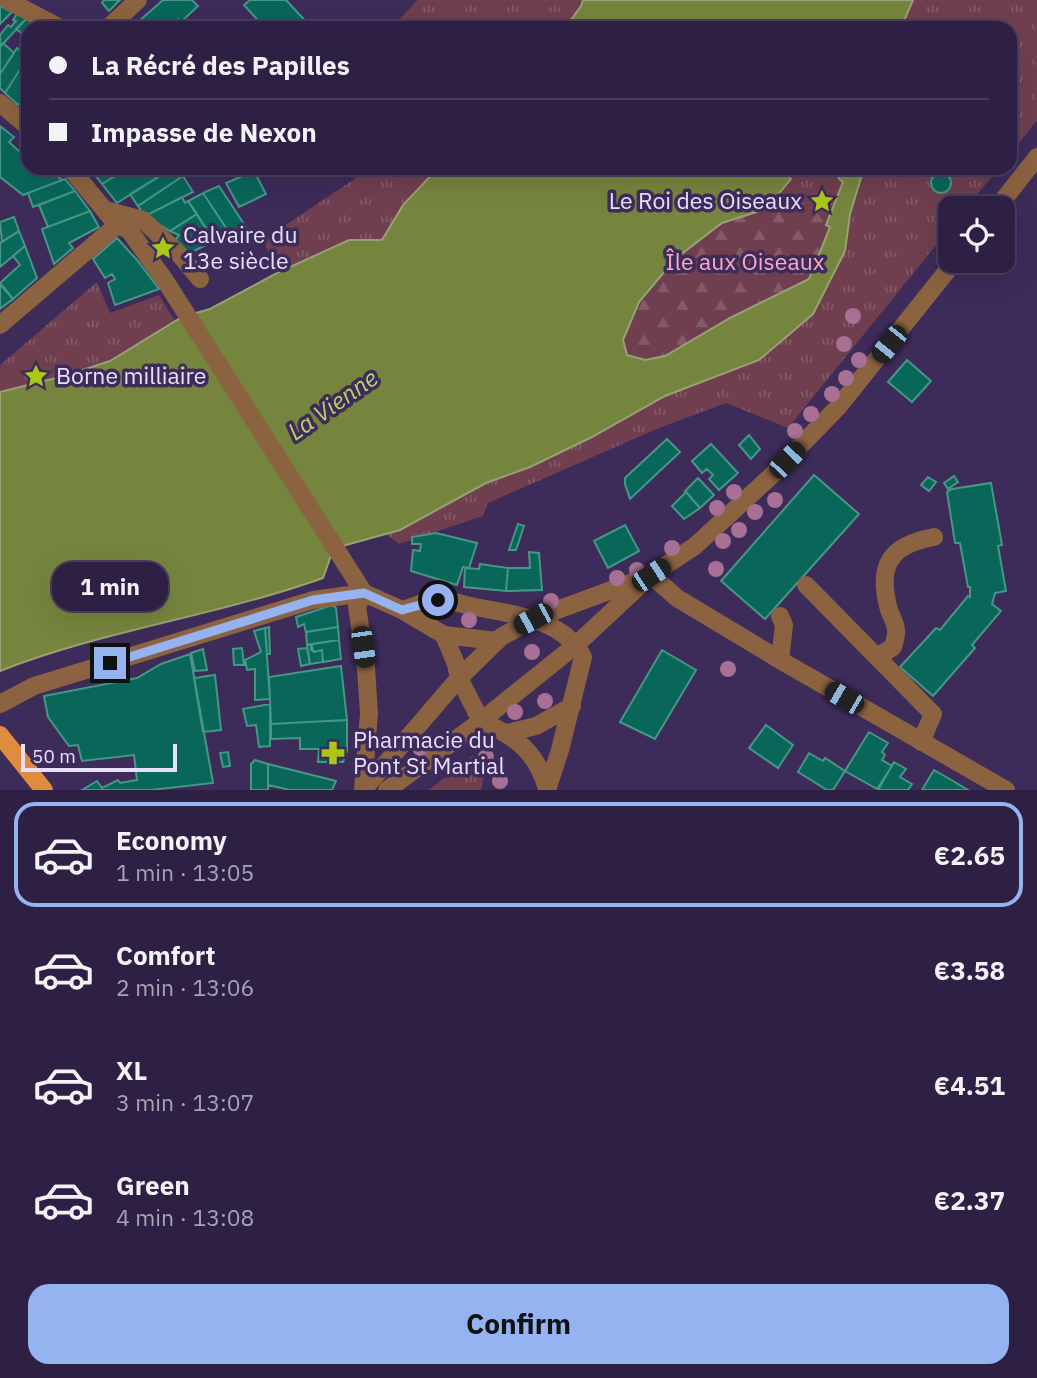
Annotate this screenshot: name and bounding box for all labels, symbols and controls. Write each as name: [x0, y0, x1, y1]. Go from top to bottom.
text: La Récré des Papilles: [91, 48, 350, 82]
text: Impasse de Nexon: [91, 115, 317, 149]
place label: Le Roi des Oiseaux: [609, 185, 802, 215]
place icon: Le Roi des Oiseaux: [808, 187, 836, 215]
map controls: [938, 196, 1015, 273]
button: locate: [938, 196, 1015, 273]
place label: Calvaire du 13e siècle: [183, 219, 298, 275]
place icon: Calvaire du 13e siècle: [149, 234, 177, 262]
park label: Île aux Oiseaux: [666, 246, 825, 276]
car: [868, 321, 911, 367]
place label: Borne milliaire: [56, 360, 206, 390]
water label: La Vienne: [281, 361, 384, 447]
place icon: Borne milliaire: [22, 362, 50, 390]
car: [765, 438, 810, 482]
car: [628, 555, 675, 595]
callout: 1 min: [52, 562, 168, 610]
text: 1 min: [80, 571, 140, 601]
route start: [422, 584, 454, 616]
car: [510, 600, 557, 638]
car: [350, 625, 377, 669]
route end: [94, 647, 126, 679]
car: [821, 678, 868, 718]
place label: Pharmacie du Pont St Martial: [353, 724, 505, 780]
pharmacy icon: Pharmacie du Pont St Martial: [319, 739, 347, 767]
scale bar: [21, 741, 177, 773]
text: 50 m: [32, 744, 76, 768]
icon: car: [32, 823, 95, 886]
text: Economy: [116, 823, 227, 857]
text: €2.65: [934, 838, 1005, 872]
text: 1 min · 13:05: [116, 857, 254, 887]
icon: car: [32, 938, 95, 1001]
text: Comfort: [116, 938, 215, 972]
text: €3.58: [934, 953, 1005, 987]
text: 2 min · 13:06: [116, 972, 254, 1002]
icon: car: [32, 1053, 95, 1116]
text: XL: [116, 1053, 147, 1087]
text: €4.51: [934, 1068, 1005, 1102]
text: 3 min · 13:07: [116, 1087, 254, 1117]
icon: car: [32, 1168, 95, 1231]
text: Green: [116, 1168, 190, 1202]
text: €2.37: [934, 1183, 1005, 1217]
text: 4 min · 13:08: [116, 1202, 254, 1232]
button: Confirm: [28, 1284, 1009, 1364]

